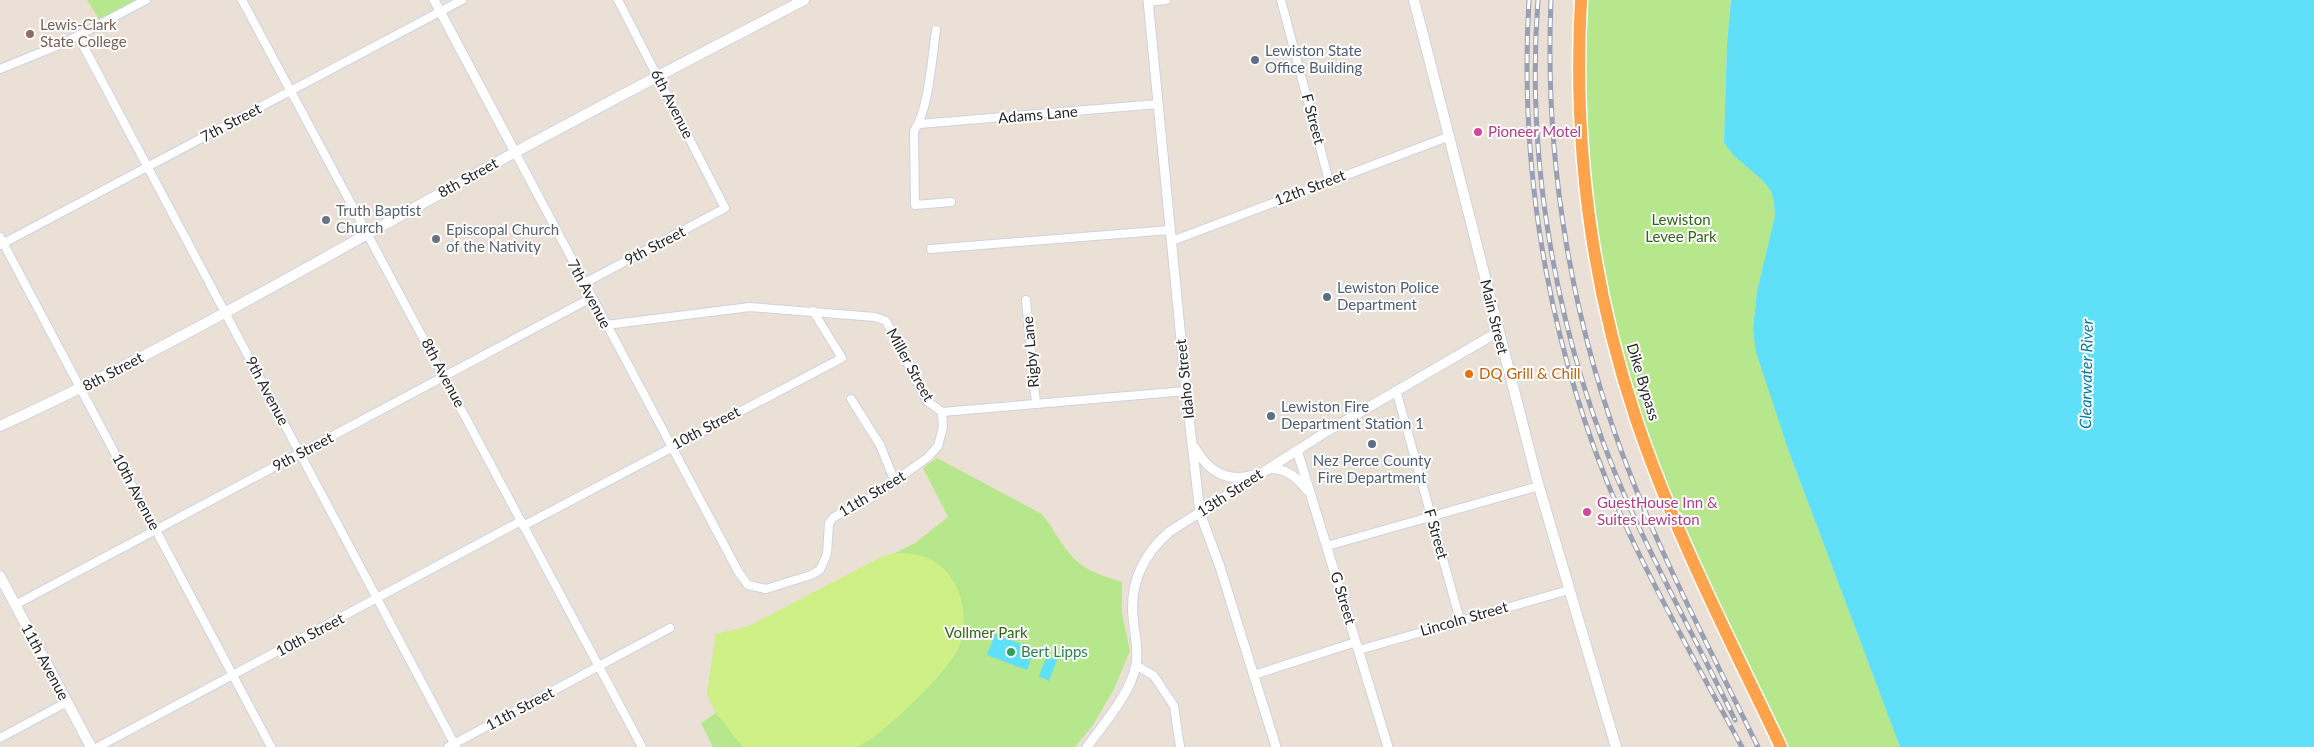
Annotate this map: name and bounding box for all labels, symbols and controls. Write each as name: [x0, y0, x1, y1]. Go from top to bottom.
place label: Lewis-Clark State College: [40, 15, 127, 50]
marker: Lewis-Clark State College: [24, 28, 36, 40]
place label: Lewiston State Office Building: [1265, 41, 1362, 76]
marker: Lewiston State Office Building: [1249, 54, 1261, 66]
street label: 6th Avenue: [648, 66, 698, 141]
street label: F Street: [1299, 92, 1329, 147]
street label: 7th Street: [197, 98, 264, 146]
street label: Adams Lane: [997, 102, 1079, 126]
place label: Pioneer Motel: [1488, 122, 1581, 140]
marker: Pioneer Motel: [1472, 126, 1484, 138]
street label: 8th Street: [434, 153, 501, 201]
street label: 12th Street: [1272, 165, 1348, 209]
place label: Truth Baptist Church: [336, 201, 422, 236]
park label: Lewiston Levee Park: [1645, 210, 1717, 245]
marker: Truth Baptist Church: [320, 214, 332, 226]
place label: Episcopal Church of the Nativity: [446, 220, 559, 255]
street label: 9th Street: [621, 221, 688, 269]
marker: Episcopal Church of the Nativity: [430, 233, 442, 245]
street label: 7th Avenue: [564, 256, 616, 331]
street label: Main Street: [1477, 277, 1513, 357]
place label: Lewiston Police Department: [1337, 278, 1439, 313]
marker: Lewiston Police Department: [1321, 291, 1333, 303]
street label: Rigby Lane: [1018, 316, 1042, 389]
water label: Clearwater River: [2075, 318, 2096, 429]
street label: Miller Street: [883, 325, 939, 405]
street label: 8th Avenue: [418, 335, 470, 410]
street label: Idaho Street: [1171, 338, 1197, 420]
street label: Dike Bypass: [1624, 341, 1664, 423]
street label: 8th Street: [79, 347, 146, 395]
street label: 9th Avenue: [242, 353, 294, 428]
place label: DQ Grill & Chill: [1479, 364, 1581, 382]
marker: DQ Grill & Chill: [1463, 368, 1475, 380]
place label: Lewiston Fire Department Station 1: [1281, 397, 1424, 432]
street label: 10th Street: [668, 401, 743, 453]
marker: Lewiston Fire Department Station 1: [1265, 410, 1277, 422]
street label: 9th Street: [269, 427, 336, 475]
marker: Nez Perce County Fire Department: [1366, 438, 1378, 450]
street label: 10th Avenue: [109, 450, 165, 533]
place label: Nez Perce County Fire Department: [1313, 451, 1431, 486]
street label: 13th Street: [1193, 464, 1266, 520]
street label: 11th Street: [835, 466, 909, 520]
place label: GuestHouse Inn & Suites Lewiston: [1597, 493, 1718, 528]
street label: F Street: [1421, 506, 1453, 562]
marker: GuestHouse Inn & Suites Lewiston: [1581, 506, 1593, 518]
street label: G Street: [1327, 569, 1361, 627]
street label: Lincoln Street: [1418, 597, 1510, 639]
street label: 10th Street: [272, 608, 347, 660]
street label: 11th Avenue: [18, 620, 74, 703]
park label: Vollmer Park: [944, 623, 1028, 641]
place label: Bert Lipps: [1021, 642, 1088, 660]
marker: Bert Lipps: [1005, 646, 1017, 658]
street label: 11th Street: [482, 682, 557, 734]

